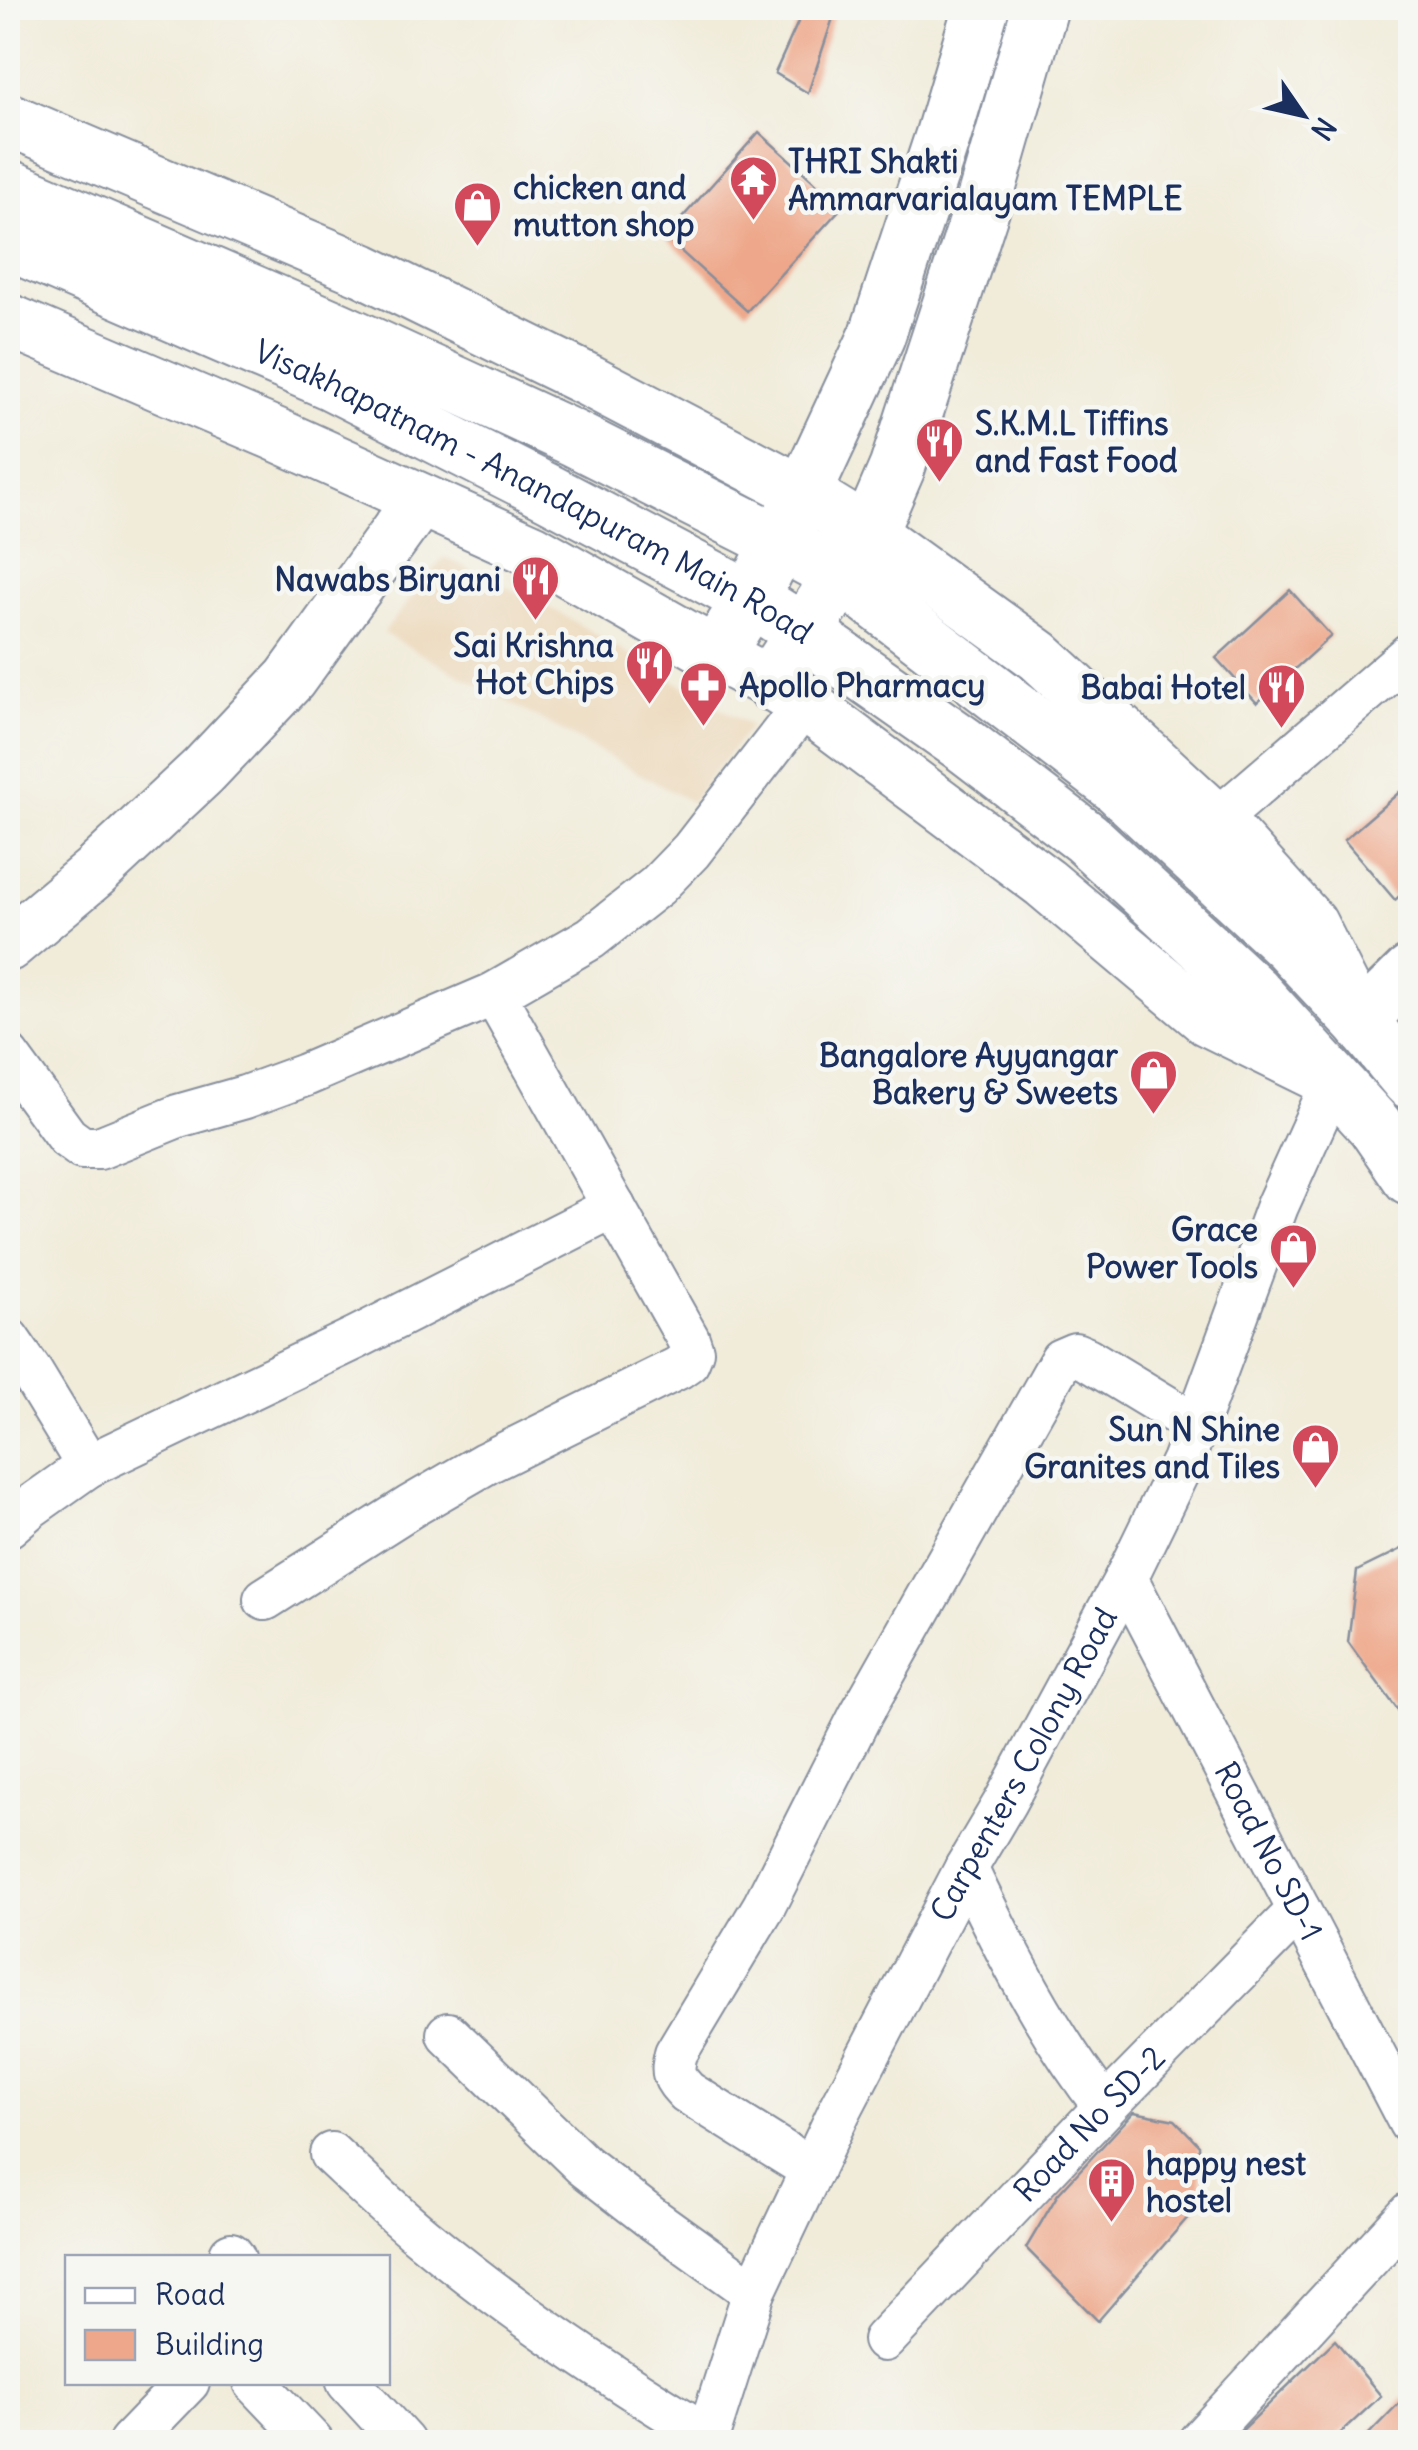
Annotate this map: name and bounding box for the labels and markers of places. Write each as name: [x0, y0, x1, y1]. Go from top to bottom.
place label: THRI Shakti Ammarvarialayam TEMPLE: [788, 141, 1183, 219]
temple icon: THRI Shakti Ammarvarialayam TEMPLE: [727, 154, 779, 222]
place label: chicken and mutton shop: [513, 167, 695, 245]
shop icon: chicken and mutton shop: [452, 180, 504, 248]
place label: S.K.M.L Tiffins and Fast Food: [975, 403, 1178, 481]
restaurant icon: S.K.M.L Tiffins and Fast Food: [914, 416, 966, 484]
restaurant icon: Nawabs Biryani: [510, 554, 562, 622]
place label: Nawabs Biryani: [274, 559, 501, 600]
place label: Sai Krishna Hot Chips: [453, 625, 614, 703]
restaurant icon: Sai Krishna Hot Chips: [623, 638, 675, 706]
pharmacy icon: Apollo Pharmacy: [678, 660, 730, 728]
restaurant icon: Babai Hotel: [1255, 662, 1307, 730]
place label: Apollo Pharmacy: [739, 665, 985, 706]
place label: Babai Hotel: [1080, 667, 1246, 708]
place label: Bangalore Ayyangar Bakery & Sweets: [819, 1035, 1119, 1113]
shop icon: Bangalore Ayyangar Bakery & Sweets: [1127, 1048, 1179, 1116]
place label: Grace Power Tools: [1086, 1209, 1258, 1287]
shop icon: Grace Power Tools: [1267, 1222, 1319, 1290]
place label: Sun N Shine Granites and Tiles: [1024, 1409, 1280, 1487]
shop icon: Sun N Shine Granites and Tiles: [1289, 1422, 1341, 1490]
place label: happy nest hostel: [1146, 2143, 1306, 2221]
building icon: happy nest hostel: [1085, 2156, 1137, 2224]

